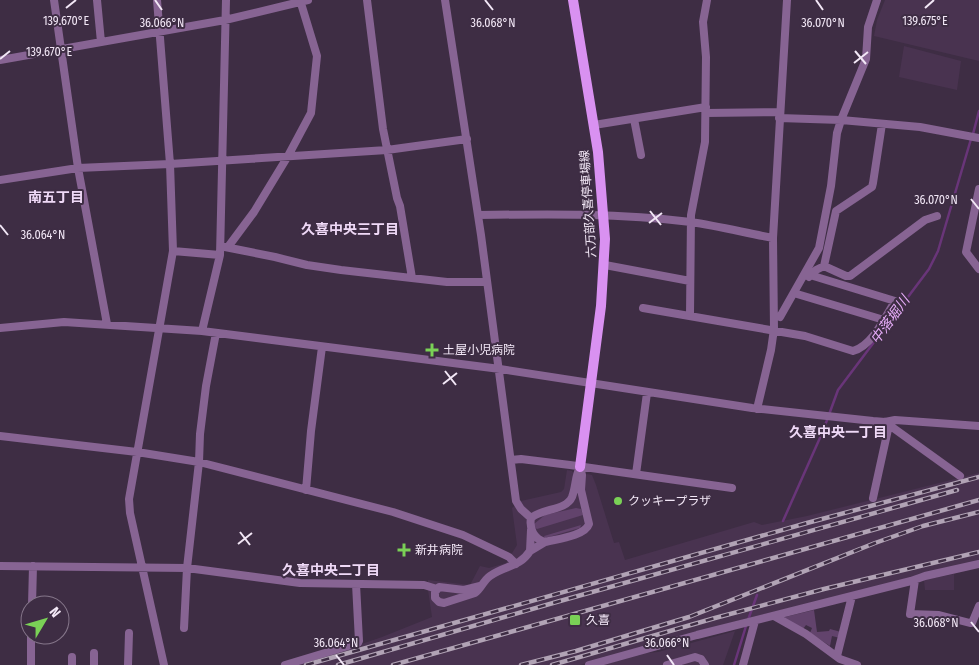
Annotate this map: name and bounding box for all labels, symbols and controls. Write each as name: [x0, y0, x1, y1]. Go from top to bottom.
text: 139.670°E: [43, 14, 89, 28]
text: 139.675°E: [902, 14, 948, 28]
text: 36.066°N: [140, 16, 184, 30]
text: 36.068°N: [471, 16, 515, 30]
text: 36.070°N: [801, 16, 845, 30]
text: 139.670°E: [26, 45, 72, 59]
street label: 六万部久喜停車場線: [577, 150, 599, 258]
district label: 南五丁目: [28, 189, 84, 206]
text: 36.070°N: [914, 193, 958, 207]
district label: 久喜中央三丁目: [301, 221, 399, 238]
text: 36.064°N: [21, 228, 65, 242]
water label: 中落堀川: [867, 291, 915, 348]
marker: 土屋小児病院: [425, 343, 439, 357]
place label: 土屋小児病院: [443, 343, 515, 357]
district label: 久喜中央一丁目: [789, 424, 887, 441]
place label: クッキープラザ: [628, 494, 711, 508]
marker: クッキープラザ: [612, 495, 624, 507]
marker: 新井病院: [397, 543, 411, 557]
place label: 新井病院: [415, 543, 463, 557]
district label: 久喜中央二丁目: [282, 562, 380, 579]
north arrow: [20, 595, 70, 645]
text: N: [46, 604, 64, 621]
marker: 久喜: [568, 613, 582, 627]
place label: 久喜: [586, 613, 610, 627]
text: 36.068°N: [914, 616, 958, 630]
text: 36.064°N: [314, 636, 358, 650]
text: 36.066°N: [645, 636, 689, 650]

